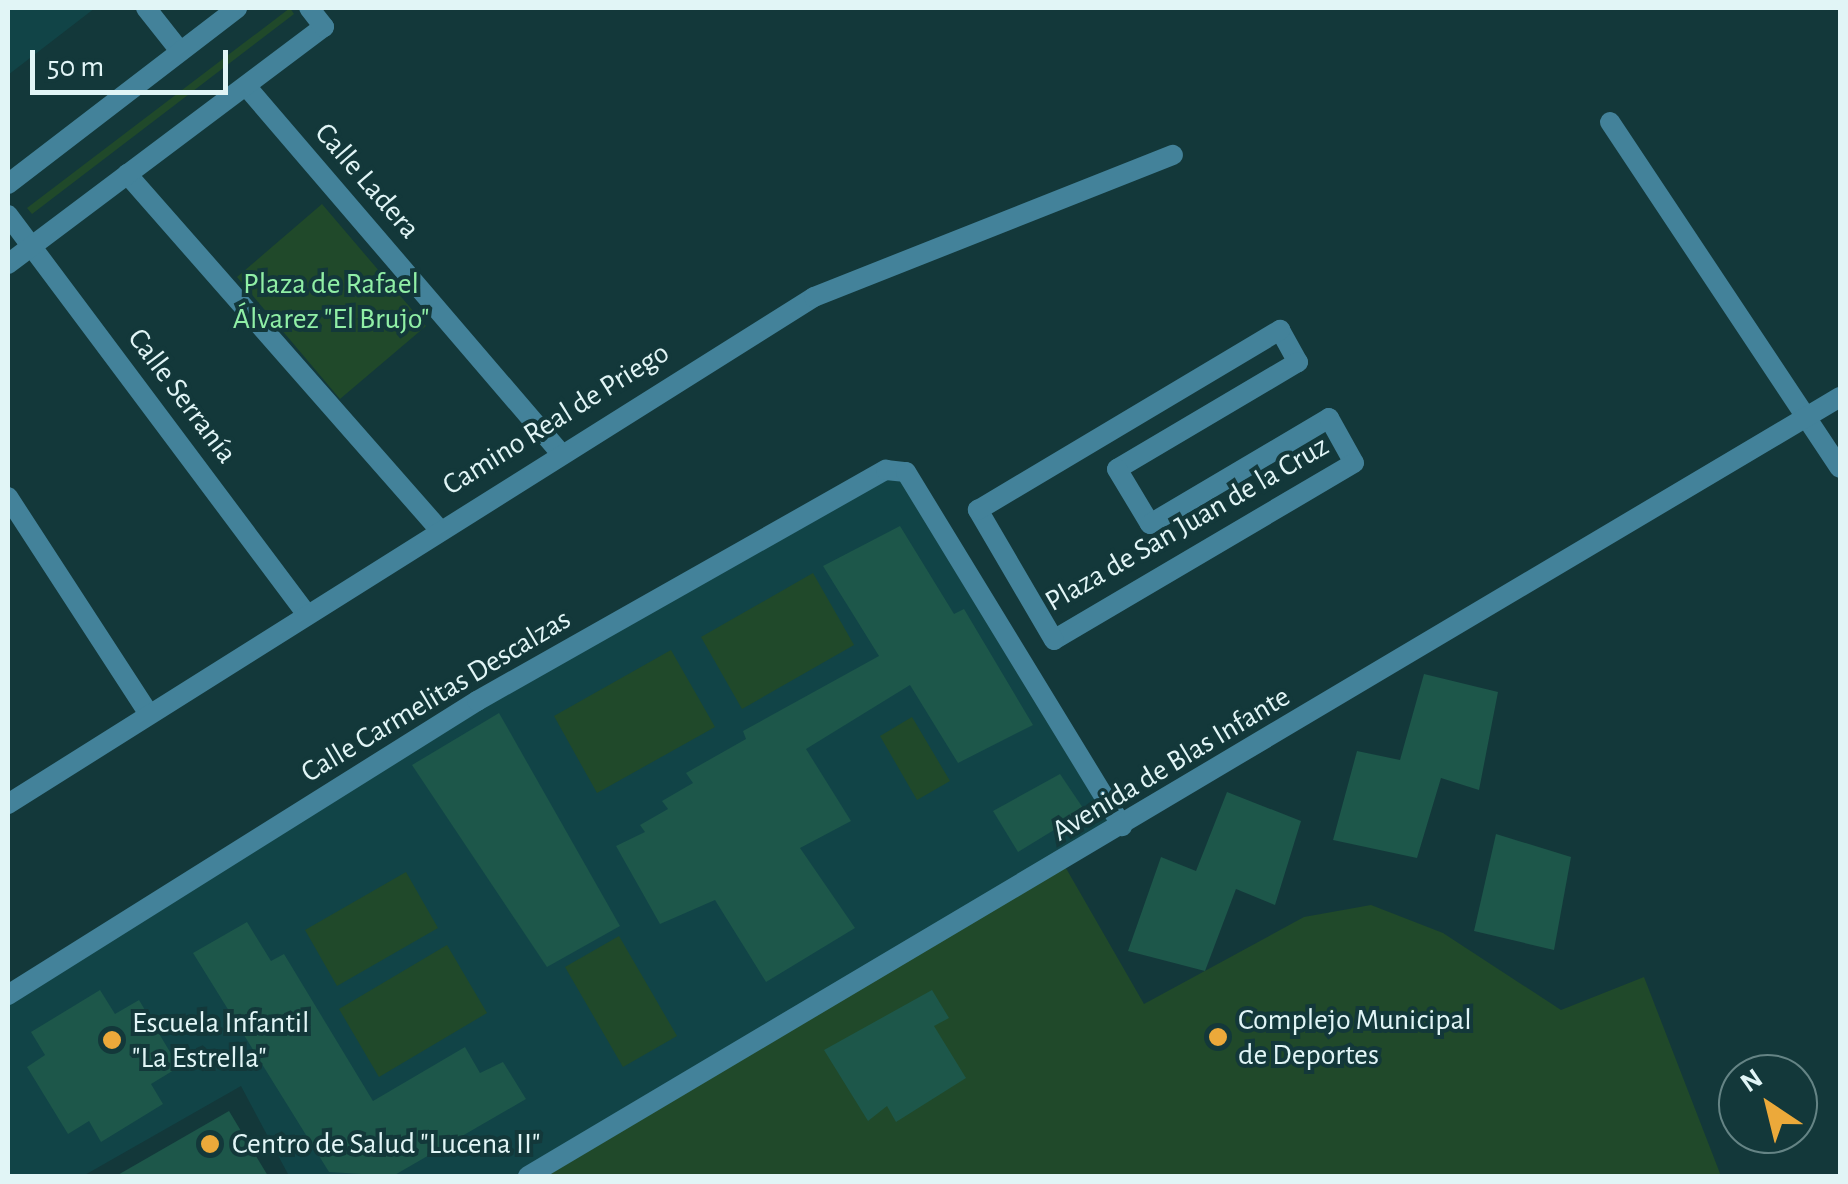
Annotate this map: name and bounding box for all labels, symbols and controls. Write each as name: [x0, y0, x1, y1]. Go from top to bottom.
scale bar: [35, 30, 232, 92]
text: 50 m: [47, 52, 104, 82]
street label: Calle Ladera: [307, 116, 427, 246]
park label: Plaza de Rafael Álvarez "El Brujo": [233, 266, 429, 336]
street label: Calle Serranía: [120, 321, 244, 471]
street label: Camino Real de Priego: [436, 335, 676, 503]
street label: Plaza de San Juan de la Cruz: [1039, 428, 1335, 620]
street label: Calle Carmelitas Descalzas: [295, 601, 577, 791]
street label: Avenida de Blas Infante: [1045, 679, 1297, 849]
place label: Complejo Municipal de Deportes: [1238, 1002, 1472, 1072]
place label: Escuela Infantil "La Estrella": [132, 1005, 309, 1076]
marker: Complejo Municipal de Deportes: [1207, 1026, 1229, 1048]
marker: Escuela Infantil "La Estrella": [101, 1029, 123, 1051]
north arrow: [1718, 1054, 1818, 1154]
text: N: [1736, 1064, 1768, 1098]
place label: Centro de Salud "Lucena II": [232, 1126, 540, 1162]
marker: Centro de Salud "Lucena II": [197, 1131, 223, 1157]

